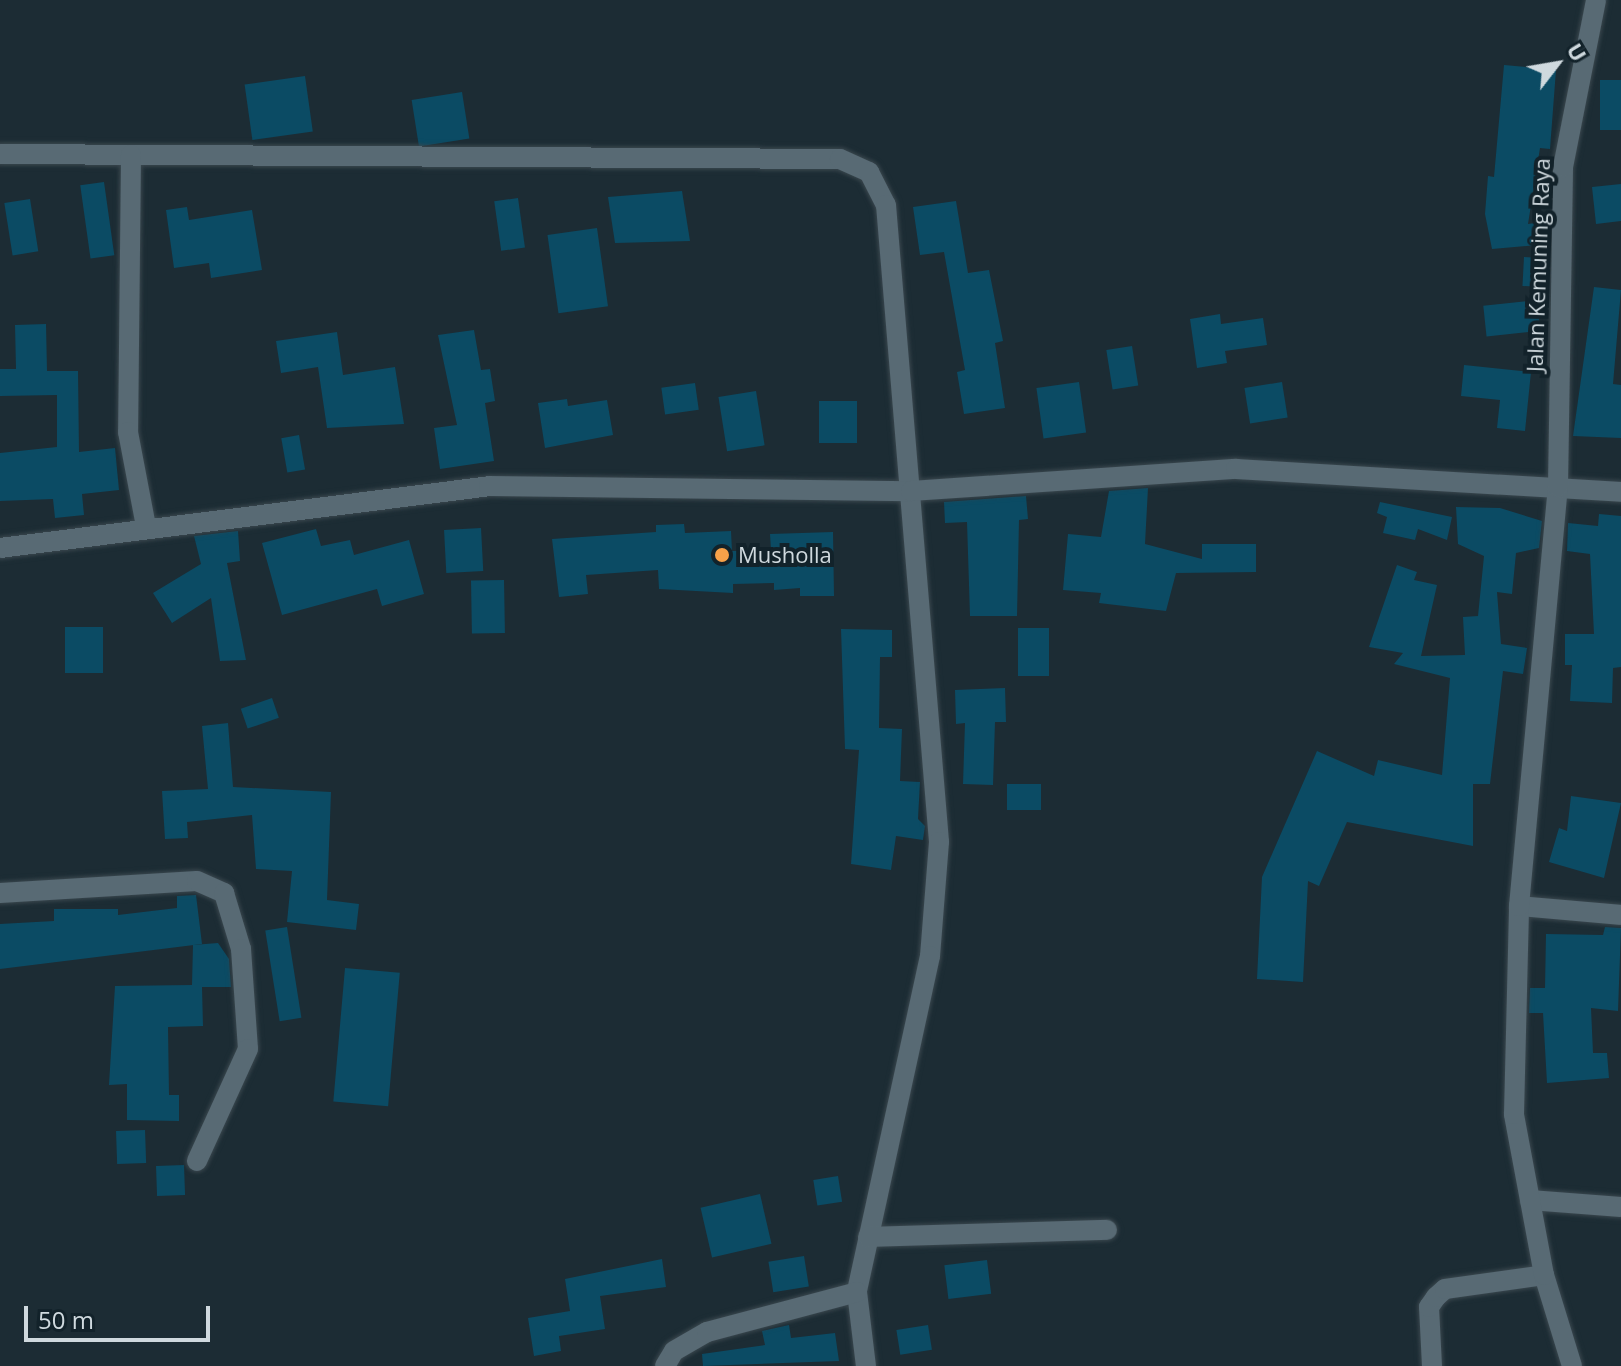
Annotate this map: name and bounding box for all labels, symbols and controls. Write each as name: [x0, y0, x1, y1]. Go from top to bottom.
north arrow: [1517, 24, 1597, 104]
text: U: [1560, 37, 1595, 66]
street label: Jalan Kemuning Raya: [1521, 158, 1555, 372]
place label: Musholla: [738, 542, 832, 568]
marker: Musholla: [713, 546, 731, 564]
scale bar: [28, 1290, 214, 1340]
text: 50 m: [38, 1303, 94, 1336]

